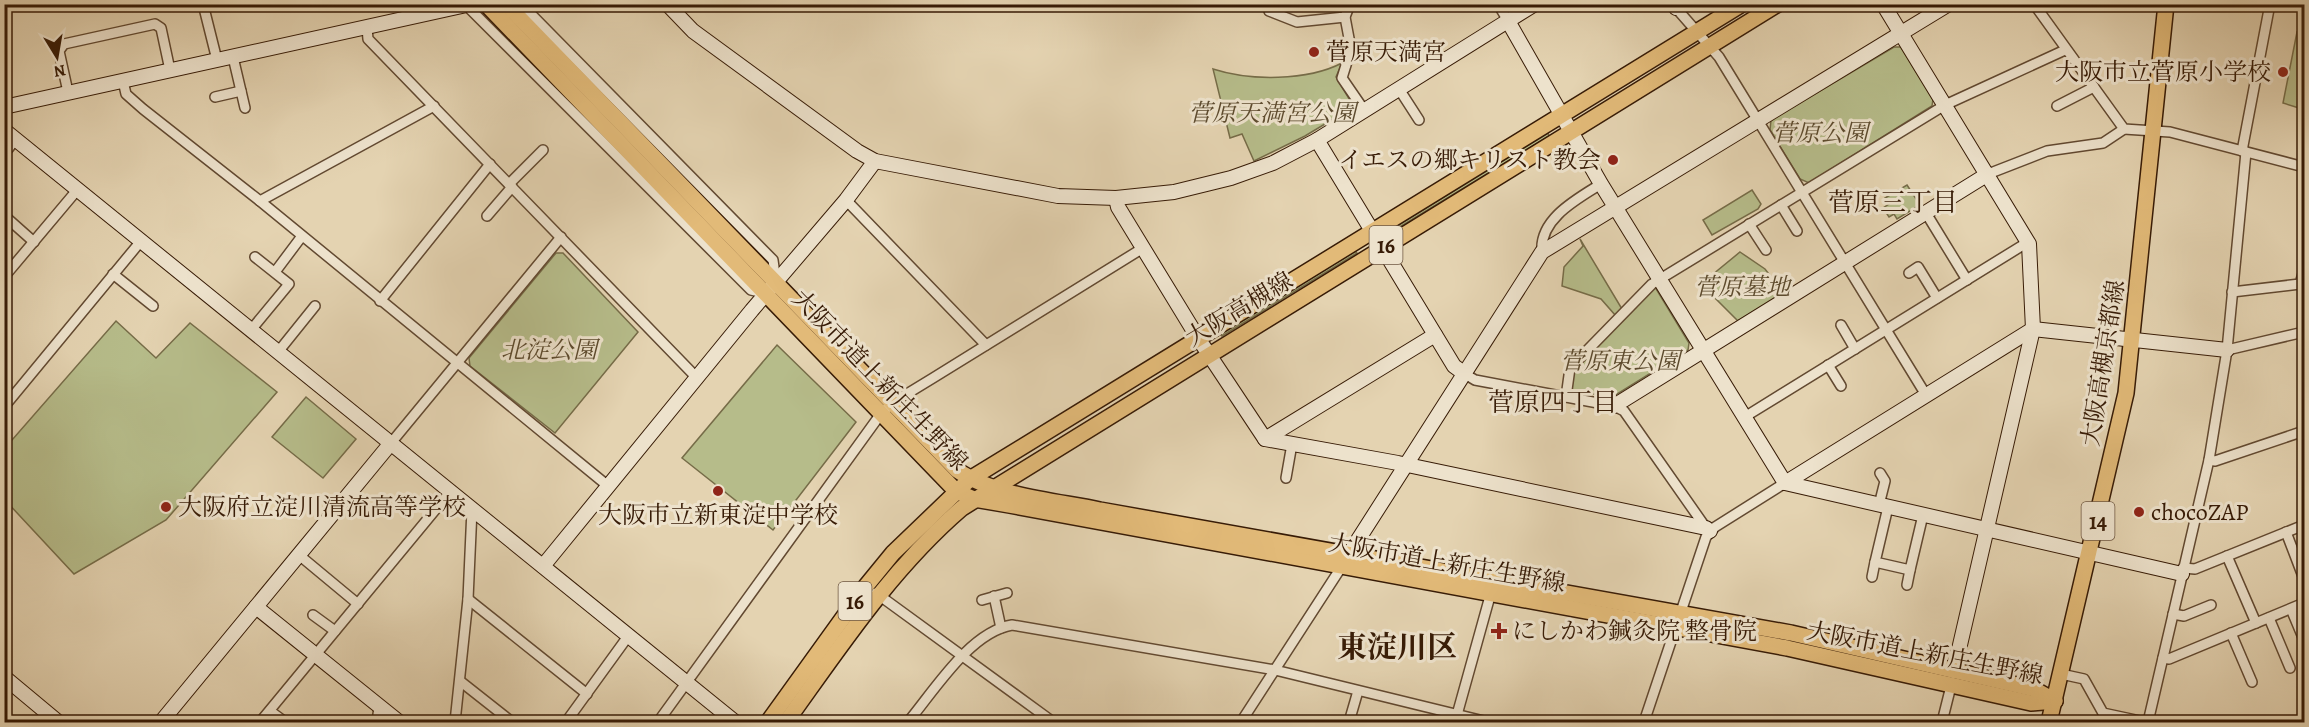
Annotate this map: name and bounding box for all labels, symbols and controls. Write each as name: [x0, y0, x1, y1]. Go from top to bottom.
north arrow: [27, 27, 87, 87]
place label: 菅原天満宮: [1326, 36, 1446, 68]
marker: 菅原天満宮: [1307, 45, 1321, 59]
place label: 大阪市立菅原小学校: [2055, 56, 2271, 88]
text: N: [52, 59, 67, 83]
marker: 大阪市立菅原小学校: [2276, 65, 2290, 79]
park label: 菅原天満宮公園: [1188, 97, 1360, 129]
park label: 菅原公園: [1772, 117, 1872, 149]
place label: イエスの郷キリスト教会: [1338, 144, 1601, 176]
marker: イエスの郷キリスト教会: [1606, 153, 1620, 167]
district label: 菅原三丁目: [1828, 185, 1958, 220]
road number: 16: [1370, 226, 1402, 264]
street label: 大阪高槻線: [1179, 264, 1299, 354]
park label: 菅原墓地: [1694, 271, 1793, 303]
street label: 大阪高槻京都線: [2074, 278, 2132, 448]
street label: 大阪市道上新庄生野線: [785, 283, 975, 477]
park label: 北淀公園: [501, 334, 601, 366]
park label: 菅原東公園: [1560, 345, 1684, 377]
district label: 菅原四丁目: [1488, 385, 1618, 420]
marker: 大阪市立新東淀中学校: [711, 484, 725, 498]
place label: 大阪府立淀川清流高等学校: [178, 491, 466, 523]
place label: chocoZAP: [2151, 496, 2249, 528]
place label: 大阪市立新東淀中学校: [598, 499, 838, 531]
marker: 大阪府立淀川清流高等学校: [159, 500, 173, 514]
road number: 14: [2082, 502, 2114, 540]
marker: chocoZAP: [2132, 505, 2146, 519]
street label: 大阪市道上新庄生野線: [1326, 526, 1568, 600]
road number: 16: [838, 582, 872, 620]
street label: 大阪市道上新庄生野線: [1804, 614, 2046, 692]
place label: にしかわ鍼灸院 整骨院: [1512, 615, 1757, 647]
marker: にしかわ鍼灸院 整骨院: [1490, 622, 1508, 640]
district label: 東淀川区: [1337, 627, 1457, 667]

